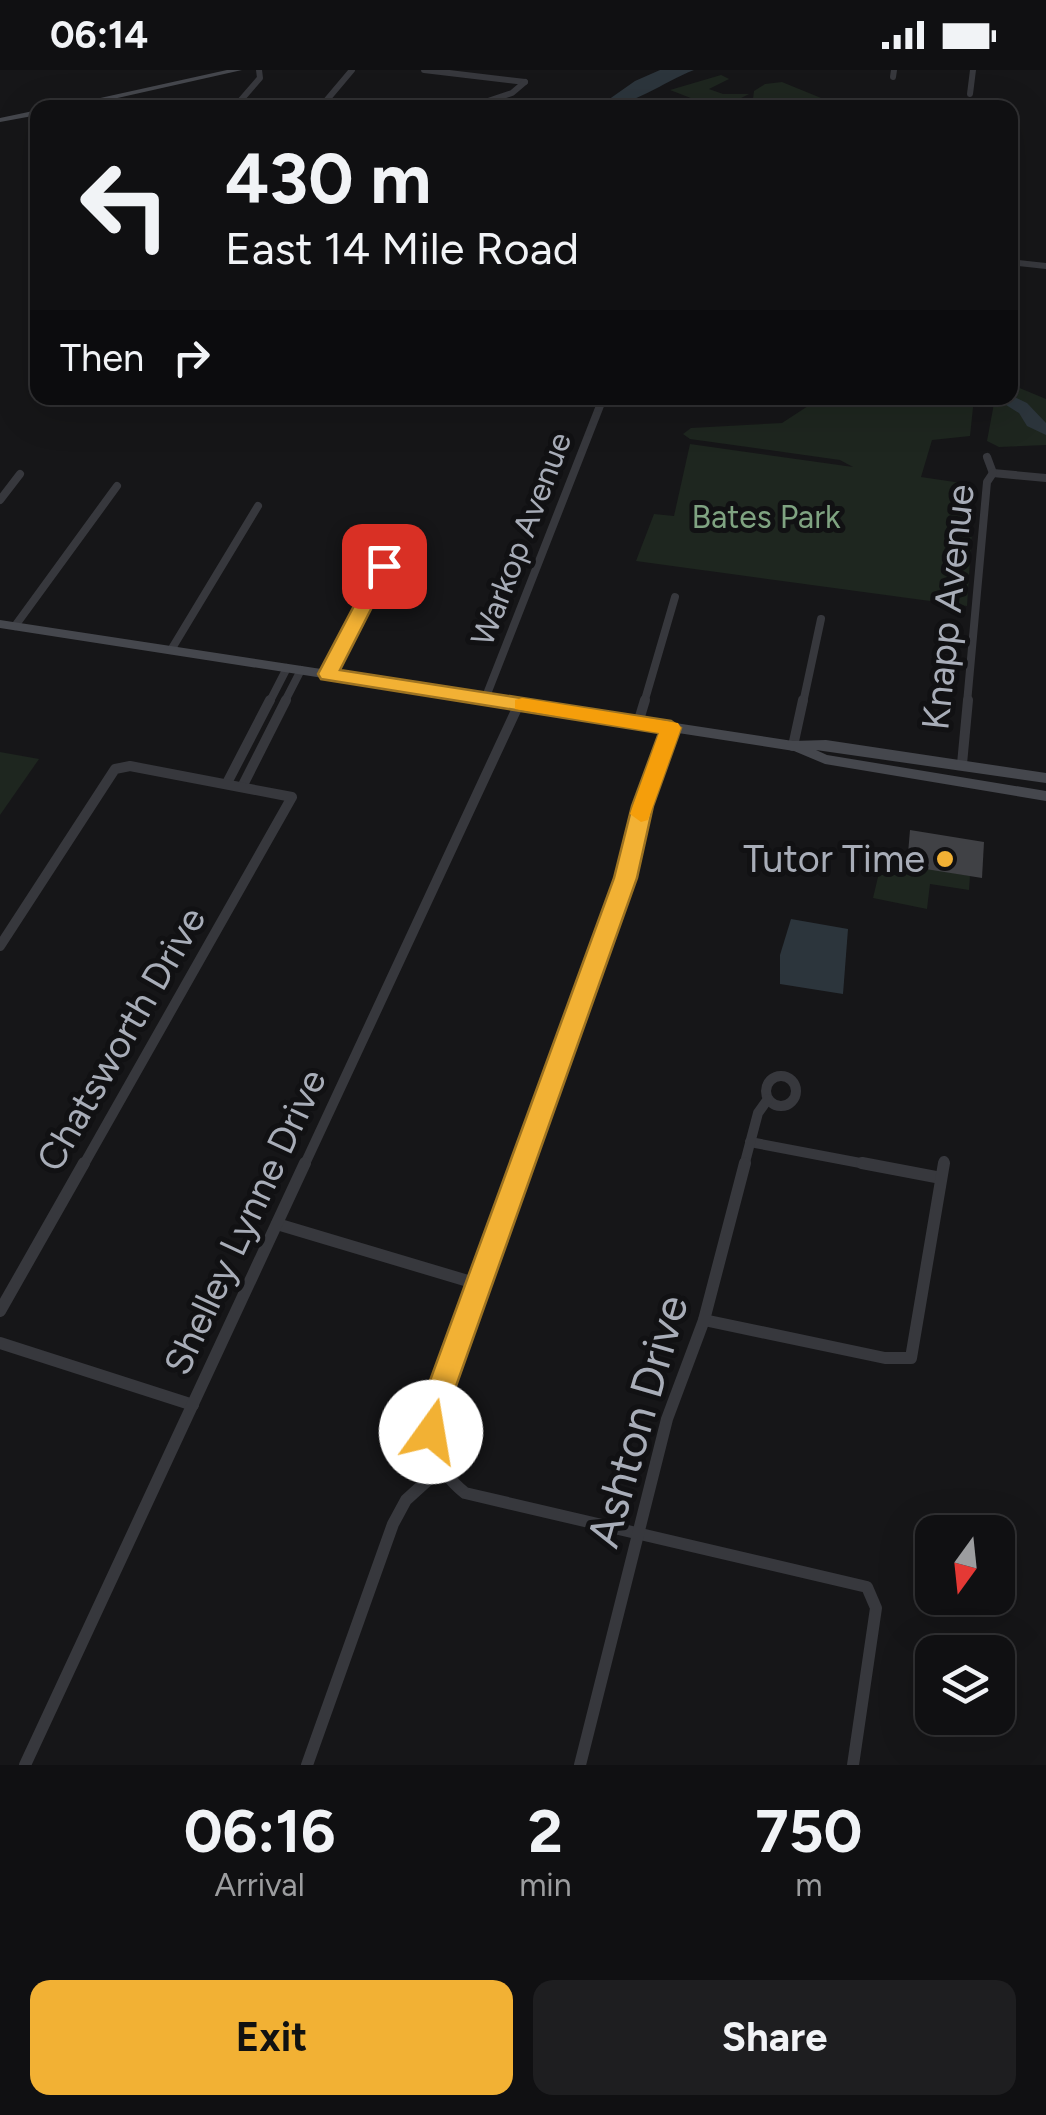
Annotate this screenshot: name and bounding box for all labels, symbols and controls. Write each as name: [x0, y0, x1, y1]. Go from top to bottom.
text: 06:14: [50, 12, 148, 58]
text: 430 m: [225, 136, 431, 221]
icon: left: [60, 140, 190, 270]
text: East 14 Mile Road: [225, 221, 579, 275]
icon: right: [164, 330, 219, 385]
text: Then: [60, 335, 144, 381]
street label: Warkop Avenue: [463, 427, 579, 651]
street label: Knapp Avenue: [912, 482, 984, 732]
park label: Bates Park: [691, 498, 841, 536]
pin: [342, 524, 427, 609]
icon: arrive: [357, 539, 412, 594]
place label: Tutor Time: [743, 836, 925, 882]
marker: Tutor Time: [934, 848, 956, 870]
street label: Chatsworth Drive: [27, 899, 215, 1179]
street label: Shelley Lynne Drive: [154, 1062, 336, 1382]
street label: Ashton Drive: [575, 1289, 699, 1553]
position arrow: [379, 1380, 483, 1484]
north arrow: [915, 1515, 1015, 1615]
map controls: [915, 1515, 1015, 1735]
button: layers: [915, 1635, 1015, 1735]
text: 06:16: [184, 1795, 336, 1867]
text: 2: [528, 1795, 563, 1867]
text: 750: [755, 1795, 862, 1867]
text: Arrival: [214, 1866, 305, 1904]
text: min: [519, 1866, 572, 1904]
text: m: [795, 1866, 822, 1904]
button: Exit: [30, 1980, 513, 2095]
button: Share: [533, 1980, 1016, 2095]

